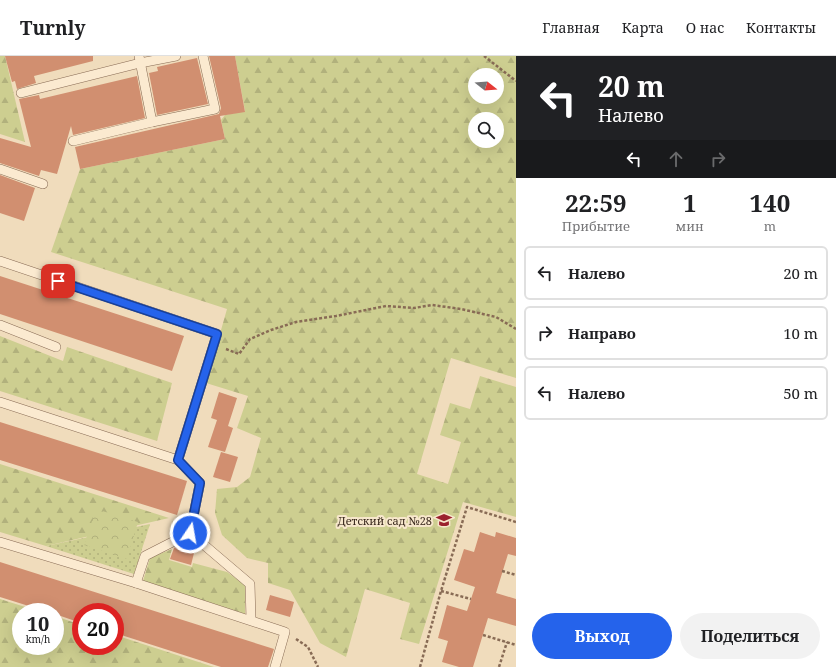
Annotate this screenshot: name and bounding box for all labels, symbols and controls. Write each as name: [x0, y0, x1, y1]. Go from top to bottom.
text: Turnly: [20, 15, 85, 41]
text: Главная: [542, 18, 600, 37]
text: Карта: [622, 18, 664, 37]
text: О нас: [686, 18, 724, 37]
text: Контакты: [746, 18, 816, 37]
text: 20 m: [598, 67, 665, 105]
north arrow: [468, 68, 504, 104]
map controls: [468, 68, 504, 148]
icon: left: [532, 72, 584, 124]
text: Налево: [598, 103, 664, 127]
button: search: [468, 112, 504, 148]
icon: left: [623, 148, 645, 170]
icon: ahead: [665, 148, 687, 170]
icon: right: [707, 148, 729, 170]
text: 22:59: [565, 186, 627, 219]
text: 1: [683, 186, 697, 219]
text: 140: [750, 186, 790, 219]
text: Прибытие: [562, 217, 630, 235]
text: мин: [676, 217, 704, 235]
text: m: [764, 217, 776, 235]
icon: left: [534, 262, 556, 284]
text: Налево: [568, 263, 625, 283]
text: 20 m: [783, 263, 818, 283]
pin: [41, 264, 75, 298]
icon: arrive: [47, 270, 69, 292]
icon: right: [534, 322, 556, 344]
text: Направо: [568, 323, 636, 343]
text: 10 m: [783, 323, 818, 343]
icon: left: [534, 382, 556, 404]
text: Налево: [568, 383, 625, 403]
text: 50 m: [783, 383, 818, 403]
school or university icon: Детский сад №28: [435, 511, 453, 529]
position arrow: [169, 512, 211, 554]
place label: Детский сад №28: [338, 513, 432, 528]
speed limit sign: 20: [72, 603, 124, 655]
text: 10: [27, 610, 49, 637]
button: Выход: [532, 613, 672, 659]
button: Поделиться: [680, 613, 820, 659]
text: km/h: [26, 632, 50, 646]

